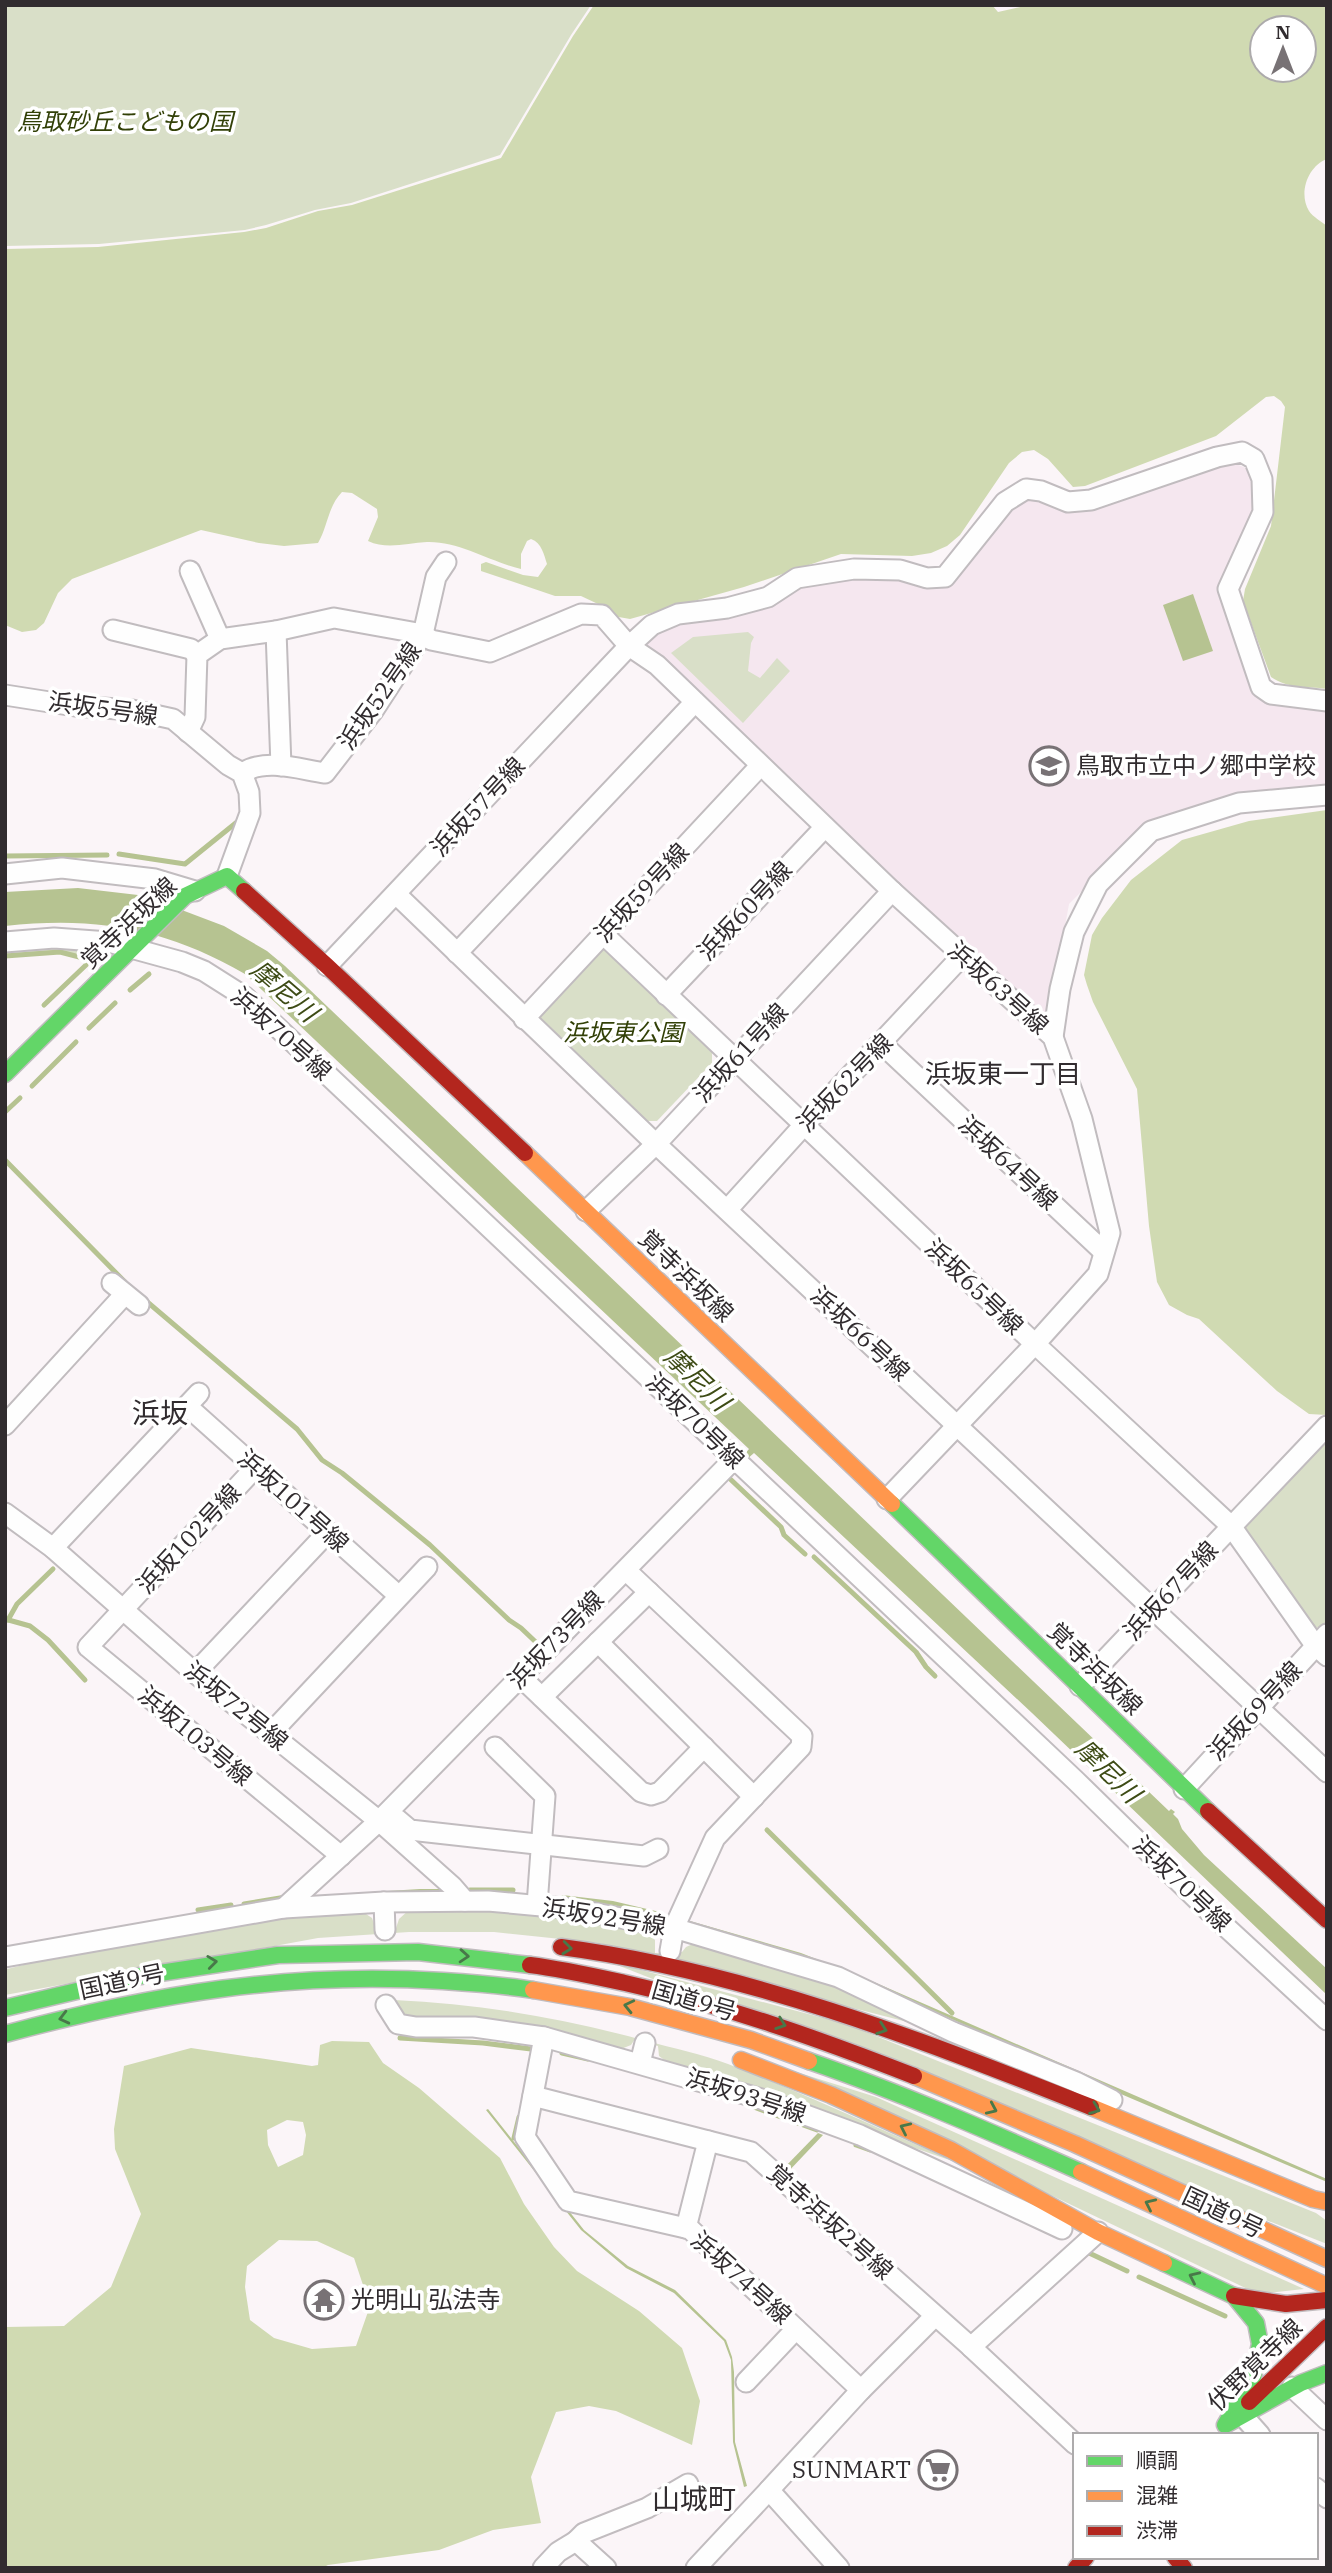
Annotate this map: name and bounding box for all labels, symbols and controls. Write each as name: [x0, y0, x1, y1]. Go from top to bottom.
north arrow: [1248, 14, 1318, 84]
text: N: [1275, 20, 1291, 44]
park label: 鳥取砂丘こどもの国: [17, 105, 236, 137]
street label: 浜坂52号線: [330, 635, 428, 756]
street label: 浜坂5号線: [46, 684, 160, 732]
school or university icon: 鳥取市立中ノ郷中学校: [1028, 745, 1070, 787]
place label: 鳥取市立中ノ郷中学校: [1076, 749, 1316, 781]
street label: 浜坂57号線: [423, 750, 532, 863]
street label: 浜坂59号線: [587, 836, 696, 949]
street label: 浜坂60号線: [690, 854, 799, 967]
street label: 覚寺浜坂線: [74, 870, 183, 975]
street label: 浜坂63号線: [942, 934, 1056, 1041]
water label: 摩尼川: [244, 952, 328, 1031]
street label: 浜坂70号線: [225, 980, 339, 1087]
street label: 浜坂61号線: [686, 996, 795, 1109]
park label: 浜坂東公園: [563, 1016, 686, 1048]
street label: 浜坂62号線: [789, 1026, 899, 1138]
district label: 浜坂東一丁目: [925, 1056, 1081, 1090]
street label: 浜坂64号線: [952, 1108, 1065, 1217]
street label: 覚寺浜坂線: [632, 1222, 741, 1328]
street label: 浜坂65号線: [919, 1231, 1031, 1341]
street label: 浜坂66号線: [804, 1279, 917, 1388]
water label: 摩尼川: [658, 1339, 740, 1420]
street label: 浜坂70号線: [640, 1365, 752, 1475]
district label: 浜坂: [132, 1394, 188, 1431]
street label: 浜坂101号線: [231, 1442, 356, 1559]
street label: 浜坂102号線: [129, 1477, 247, 1600]
street label: 浜坂67号線: [1116, 1534, 1225, 1647]
street label: 浜坂73号線: [500, 1583, 610, 1695]
street label: 覚寺浜坂線: [1041, 1615, 1150, 1721]
street label: 浜坂72号線: [178, 1654, 295, 1757]
street label: 浜坂69号線: [1200, 1654, 1309, 1767]
street label: 浜坂103号線: [132, 1678, 259, 1792]
water label: 摩尼川: [1069, 1731, 1151, 1812]
street label: 浜坂70号線: [1127, 1828, 1239, 1938]
street label: 浜坂92号線: [540, 1890, 668, 1942]
one-way arrow: [562, 1940, 573, 1955]
one-way arrow: [459, 1949, 470, 1964]
one-way arrow: [206, 1955, 218, 1970]
street label: 国道9号: [76, 1956, 167, 2006]
street label: 国道9号: [648, 1973, 740, 2027]
one-way arrow: [623, 2000, 635, 2015]
one-way arrow: [58, 2010, 70, 2024]
one-way arrow: [775, 2016, 787, 2030]
one-way arrow: [875, 2021, 887, 2035]
street label: 浜坂93号線: [682, 2061, 811, 2130]
one-way arrow: [986, 2100, 998, 2114]
one-way arrow: [1088, 2100, 1100, 2114]
one-way arrow: [900, 2123, 912, 2137]
street label: 覚寺浜坂2号線: [761, 2156, 900, 2286]
street label: 国道9号: [1178, 2179, 1269, 2245]
one-way arrow: [1145, 2198, 1157, 2212]
street label: 浜坂74号線: [685, 2224, 799, 2331]
one-way arrow: [1189, 2271, 1201, 2285]
temple icon: 光明山 弘法寺: [303, 2279, 345, 2321]
place label: 光明山 弘法寺: [351, 2283, 501, 2315]
street label: 伏野覚寺線: [1200, 2311, 1309, 2417]
legend: [1073, 2433, 1318, 2559]
text: 順調: [1136, 2446, 1178, 2474]
supermarket icon: SUNMART: [917, 2449, 959, 2491]
place label: SUNMART: [792, 2453, 911, 2485]
district label: 山城町: [652, 2480, 736, 2517]
text: 混雑: [1136, 2481, 1178, 2509]
text: 渋滞: [1136, 2516, 1178, 2544]

